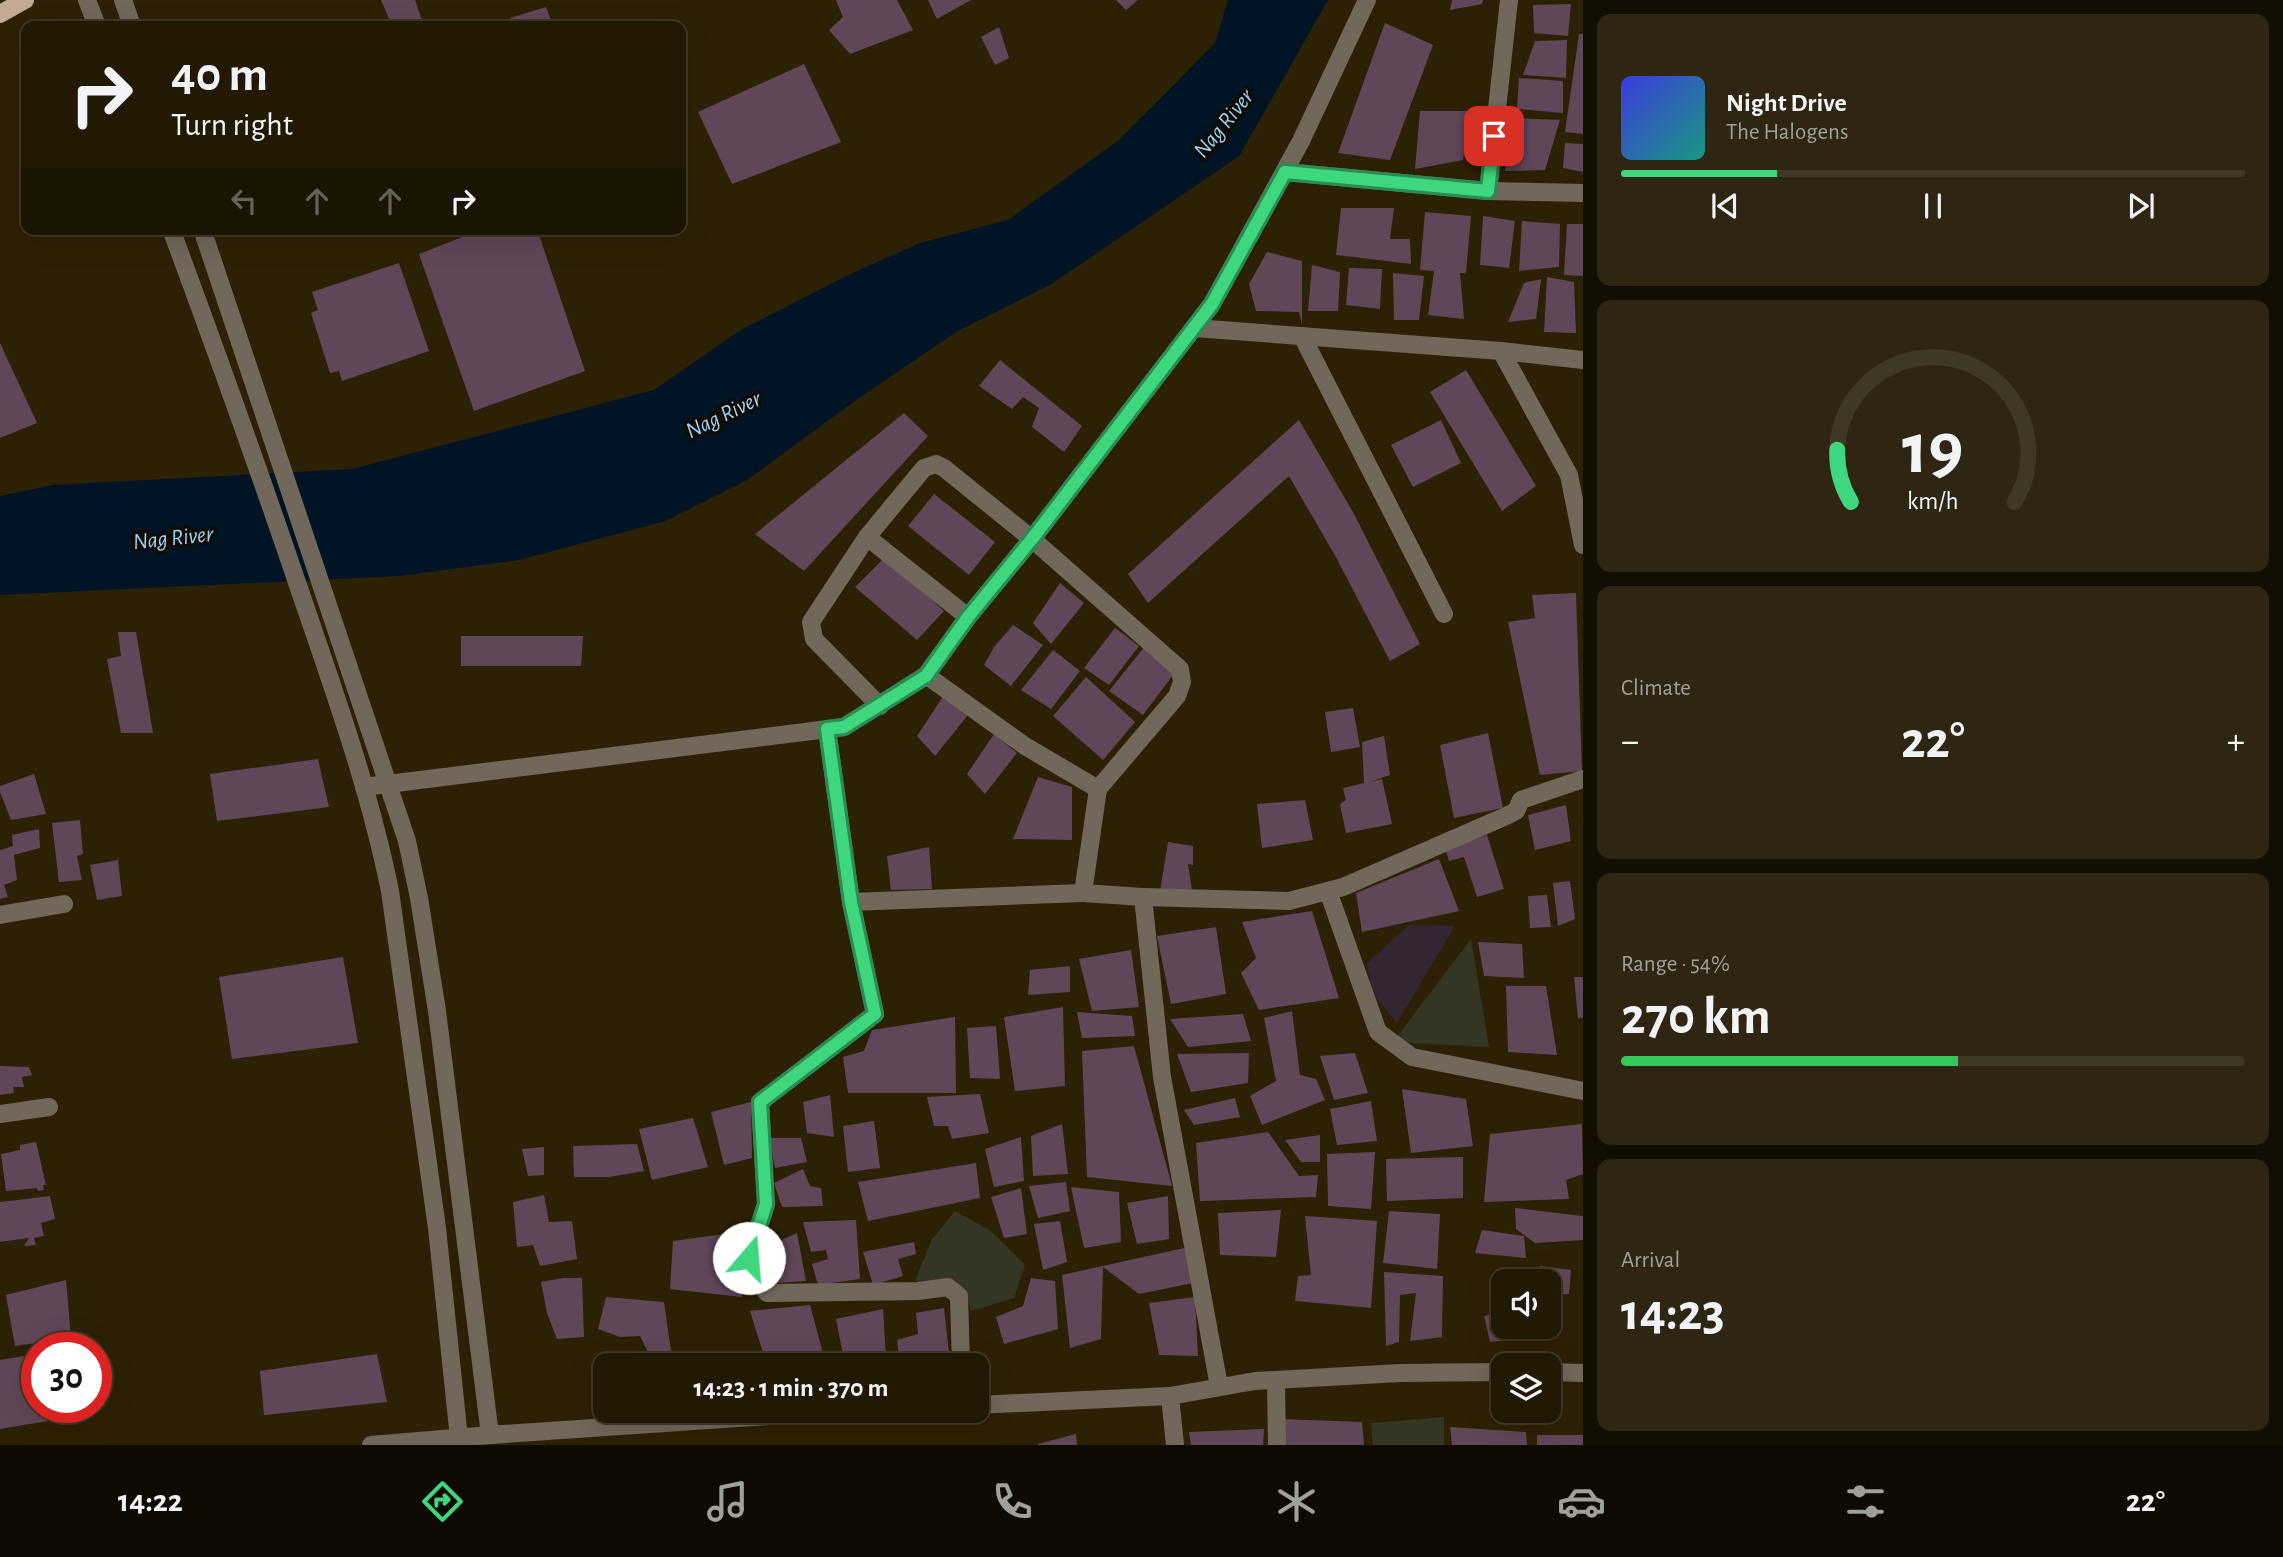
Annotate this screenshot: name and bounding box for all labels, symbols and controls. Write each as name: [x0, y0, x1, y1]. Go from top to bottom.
icon: right: [56, 49, 147, 140]
text: 40 m: [171, 51, 268, 100]
water label: Nag River: [1190, 85, 1259, 162]
text: Night Drive: [1726, 90, 1847, 116]
pin: [1464, 106, 1524, 166]
text: Turn right: [171, 109, 293, 141]
icon: arrive: [1475, 117, 1513, 155]
text: The Halogens: [1726, 121, 1848, 144]
icon: left: [225, 182, 263, 220]
icon: ahead: [298, 182, 336, 220]
icon: ahead: [371, 182, 409, 220]
icon: right: [444, 182, 482, 220]
icon: previous: [1706, 187, 1744, 225]
icon: pause: [1914, 187, 1952, 225]
icon: next: [2122, 187, 2160, 225]
water label: Nag River: [682, 387, 765, 443]
text: 19: [1902, 415, 1964, 488]
text: km/h: [1907, 489, 1959, 514]
water label: Nag River: [132, 523, 215, 554]
text: Climate: [1621, 677, 1691, 700]
text: 22°: [1901, 715, 1965, 767]
text: −: [1621, 723, 1639, 761]
text: +: [2227, 723, 2245, 761]
text: Range · 54%: [1621, 953, 1730, 976]
text: 270 km: [1621, 991, 1771, 1043]
position arrow: [712, 1221, 786, 1295]
text: Arrival: [1621, 1249, 1680, 1272]
map controls: [1491, 1269, 1561, 1423]
button: sound: [1491, 1269, 1561, 1339]
text: 14:23: [1621, 1287, 1725, 1339]
speed limit sign: 30: [21, 1332, 112, 1423]
button: layers: [1491, 1353, 1561, 1423]
text: 14:23 · 1 min · 370 m: [693, 1375, 889, 1401]
icon: directions: [418, 1477, 467, 1526]
icon: music: [703, 1477, 752, 1526]
icon: phone: [988, 1477, 1037, 1526]
icon: climate: [1272, 1477, 1321, 1526]
icon: car: [1557, 1477, 1606, 1526]
icon: filters: [1841, 1477, 1890, 1526]
text: 14:22: [118, 1485, 183, 1517]
text: 22°: [2126, 1485, 2165, 1517]

